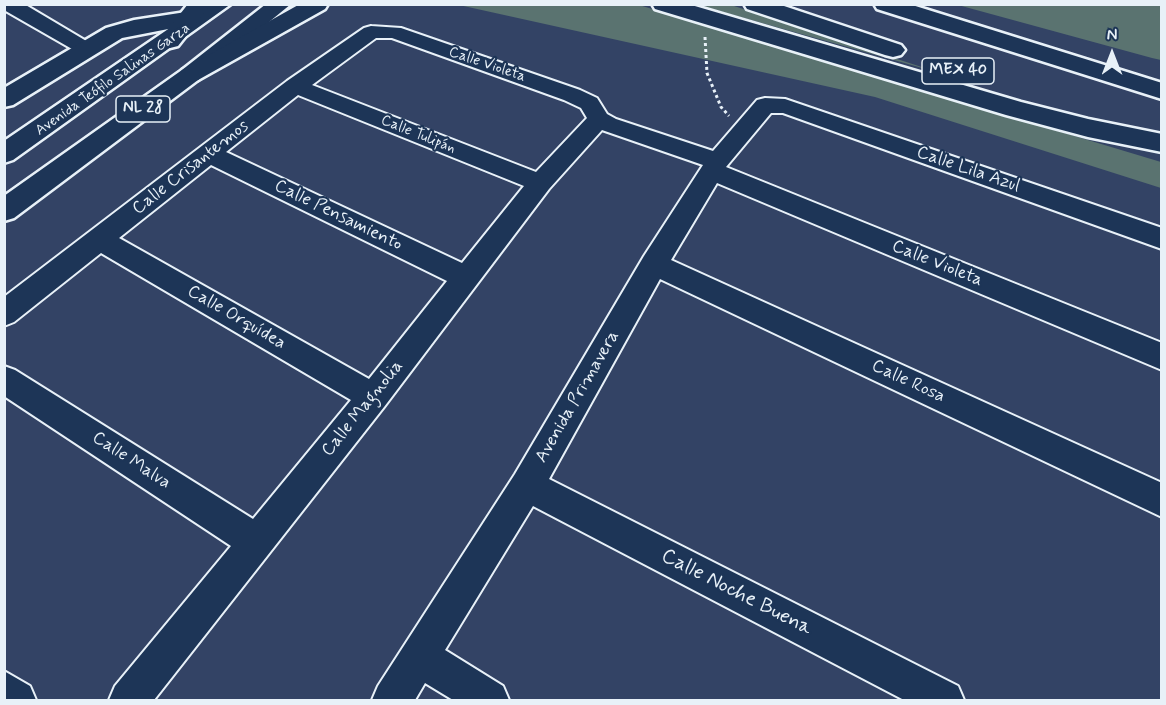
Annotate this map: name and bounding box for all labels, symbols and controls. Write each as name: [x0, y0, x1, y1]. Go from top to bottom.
street label: Avenida Teófilo Salinas Garza: [32, 20, 194, 140]
north arrow: [1082, 24, 1142, 84]
text: N: [1107, 25, 1117, 46]
street label: Calle Violeta: [446, 43, 528, 87]
road number: MEX 40: [922, 58, 994, 84]
road number: NL 28: [116, 96, 170, 122]
street label: Calle Tulipán: [378, 112, 458, 158]
street label: Calle Crisantemos: [128, 116, 254, 220]
street label: Calle Lila Azul: [913, 142, 1023, 198]
street label: Calle Pensamiento: [270, 176, 406, 256]
street label: Calle Violeta: [888, 236, 986, 292]
street label: Calle Orquídea: [183, 281, 289, 355]
street label: Avenida Primavera: [531, 327, 625, 467]
street label: Calle Magnolia: [318, 356, 408, 462]
street label: Calle Rosa: [868, 356, 948, 408]
street label: Calle Malva: [88, 428, 174, 494]
street label: Calle Noche Buena: [656, 544, 816, 642]

